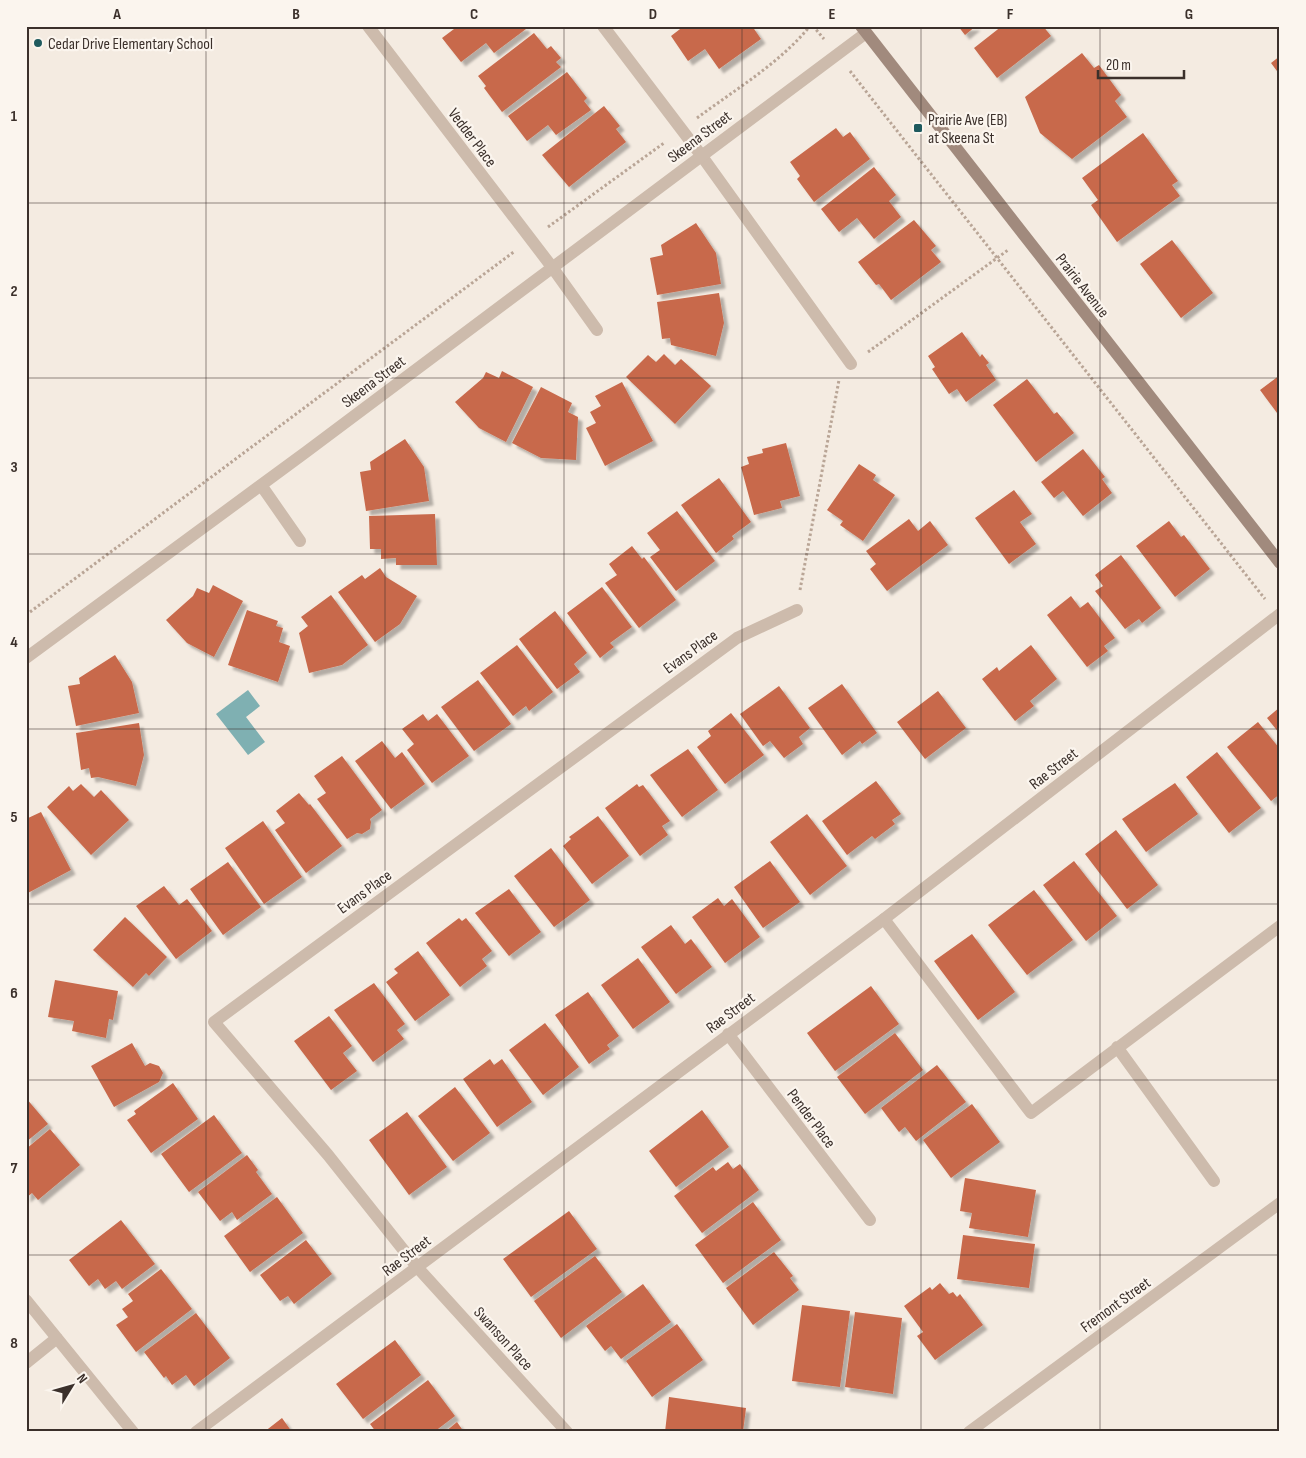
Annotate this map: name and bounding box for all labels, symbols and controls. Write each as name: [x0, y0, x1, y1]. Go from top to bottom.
text: A: [112, 5, 121, 24]
text: B: [292, 5, 300, 24]
text: C: [470, 5, 478, 24]
text: D: [649, 5, 657, 24]
text: E: [829, 5, 836, 24]
text: F: [1007, 5, 1014, 24]
text: G: [1185, 5, 1193, 24]
place label: Cedar Drive Elementary School: [48, 35, 213, 54]
marker: Cedar Drive Elementary School: [32, 37, 44, 49]
scale bar: [1098, 48, 1185, 80]
text: 20 m: [1106, 56, 1131, 75]
street label: Vedder Place: [444, 105, 500, 171]
text: 1: [11, 107, 18, 126]
street label: Skeena Street: [664, 107, 736, 167]
place label: Prairie Ave (EB) at Skeena St: [928, 111, 1007, 148]
marker: Prairie Ave (EB) at Skeena St: [912, 122, 924, 134]
street label: Prairie Avenue: [1051, 250, 1113, 322]
text: 2: [10, 282, 18, 301]
street label: Skeena Street: [338, 352, 410, 412]
text: 3: [10, 458, 18, 477]
street label: Evans Place: [660, 626, 722, 678]
text: 4: [10, 633, 18, 652]
street label: Rae Street: [1026, 744, 1082, 794]
text: 5: [10, 808, 18, 827]
street label: Evans Place: [334, 866, 396, 918]
text: 6: [10, 984, 18, 1003]
street label: Rae Street: [703, 989, 759, 1038]
street label: Pender Place: [782, 1086, 839, 1152]
text: 7: [11, 1159, 18, 1178]
street label: Rae Street: [379, 1232, 435, 1281]
street label: Fremont Street: [1077, 1273, 1155, 1337]
street label: Swanson Place: [469, 1303, 536, 1375]
text: 8: [10, 1334, 18, 1353]
north arrow: [48, 1360, 98, 1410]
text: N: [73, 1370, 91, 1387]

